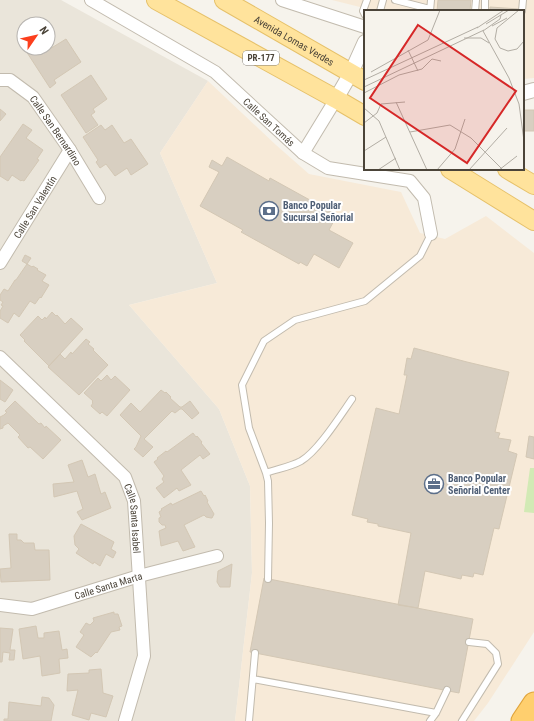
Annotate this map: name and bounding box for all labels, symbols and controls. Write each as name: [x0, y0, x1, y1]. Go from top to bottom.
inset map: [364, 10, 524, 170]
street label: Avenida Lomas Verdes: [253, 13, 336, 68]
north arrow: [16, 16, 56, 56]
text: N: [37, 24, 51, 37]
road number: PR-177: [243, 51, 279, 65]
street label: Calle San Bernardino: [28, 93, 83, 167]
street label: Calle San Tomás: [241, 96, 297, 148]
street label: Calle San Valentín: [11, 174, 58, 240]
bank icon: Banco Popular Sucursal Señorial: [258, 200, 280, 222]
place label: Banco Popular Sucursal Señorial: [283, 200, 353, 223]
office icon: Banco Popular Señorial Center: [423, 473, 445, 495]
place label: Banco Popular Señorial Center: [448, 473, 511, 496]
street label: Calle Santa Isabel: [122, 482, 143, 554]
street label: Calle Santa Marta: [73, 570, 143, 601]

